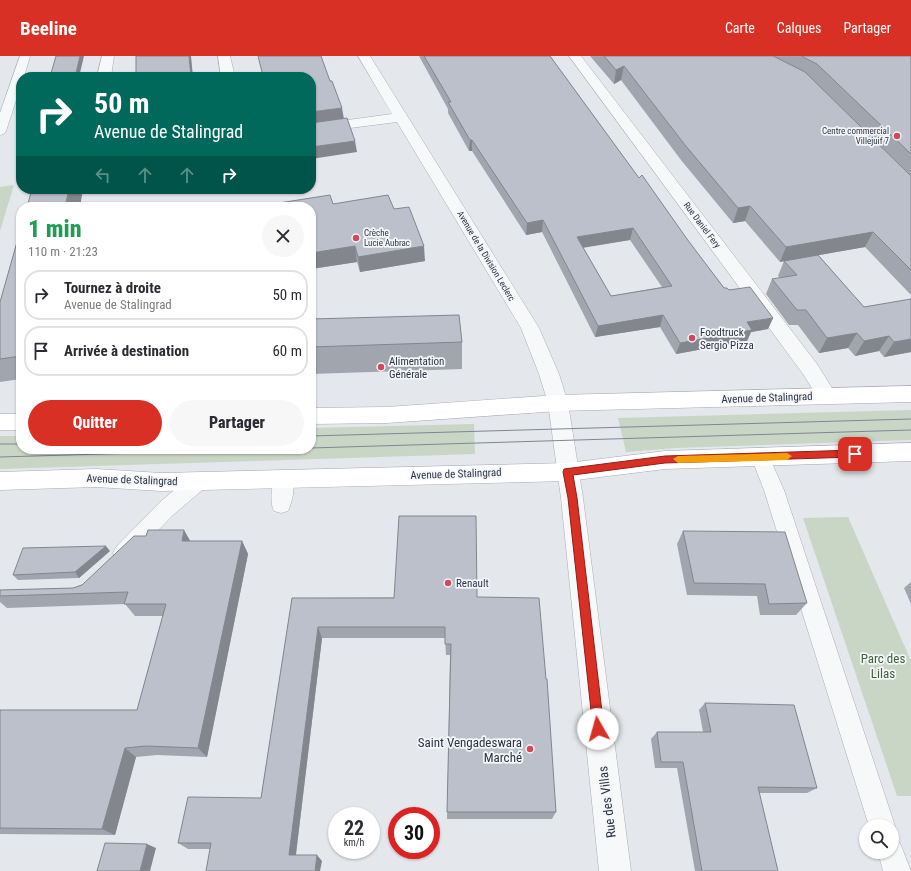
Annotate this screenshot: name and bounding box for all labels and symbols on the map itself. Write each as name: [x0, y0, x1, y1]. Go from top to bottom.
place label: Centre commercial Villejuif 7: [822, 126, 890, 146]
marker: Centre commercial Villejuif 7: [892, 131, 902, 141]
street label: Rue Daniel Fery: [682, 200, 723, 250]
street label: Avenue de la Division Leclerc: [455, 209, 517, 303]
place label: Crèche Lucie Aubrac: [364, 228, 410, 248]
marker: Crèche Lucie Aubrac: [351, 233, 361, 243]
place label: Foodtruck Sergio Pizza: [700, 326, 754, 352]
marker: Foodtruck Sergio Pizza: [687, 333, 697, 343]
place label: Alimentation Générale: [389, 355, 444, 381]
marker: Alimentation Générale: [376, 362, 386, 372]
street label: Avenue de Stalingrad: [721, 390, 813, 406]
pin: [838, 437, 872, 471]
street label: Avenue de Stalingrad: [410, 466, 502, 482]
street label: Avenue de Stalingrad: [86, 472, 178, 488]
place label: Renault: [456, 577, 489, 590]
marker: Renault: [443, 578, 453, 588]
park label: Parc des Lilas: [861, 651, 905, 681]
position arrow: [577, 708, 619, 750]
place label: Saint Vengadeswara Marché: [418, 735, 522, 765]
marker: Saint Vengadeswara Marché: [525, 744, 535, 754]
street label: Rue des Villas: [595, 765, 619, 839]
speed limit sign: 30: [388, 807, 440, 859]

